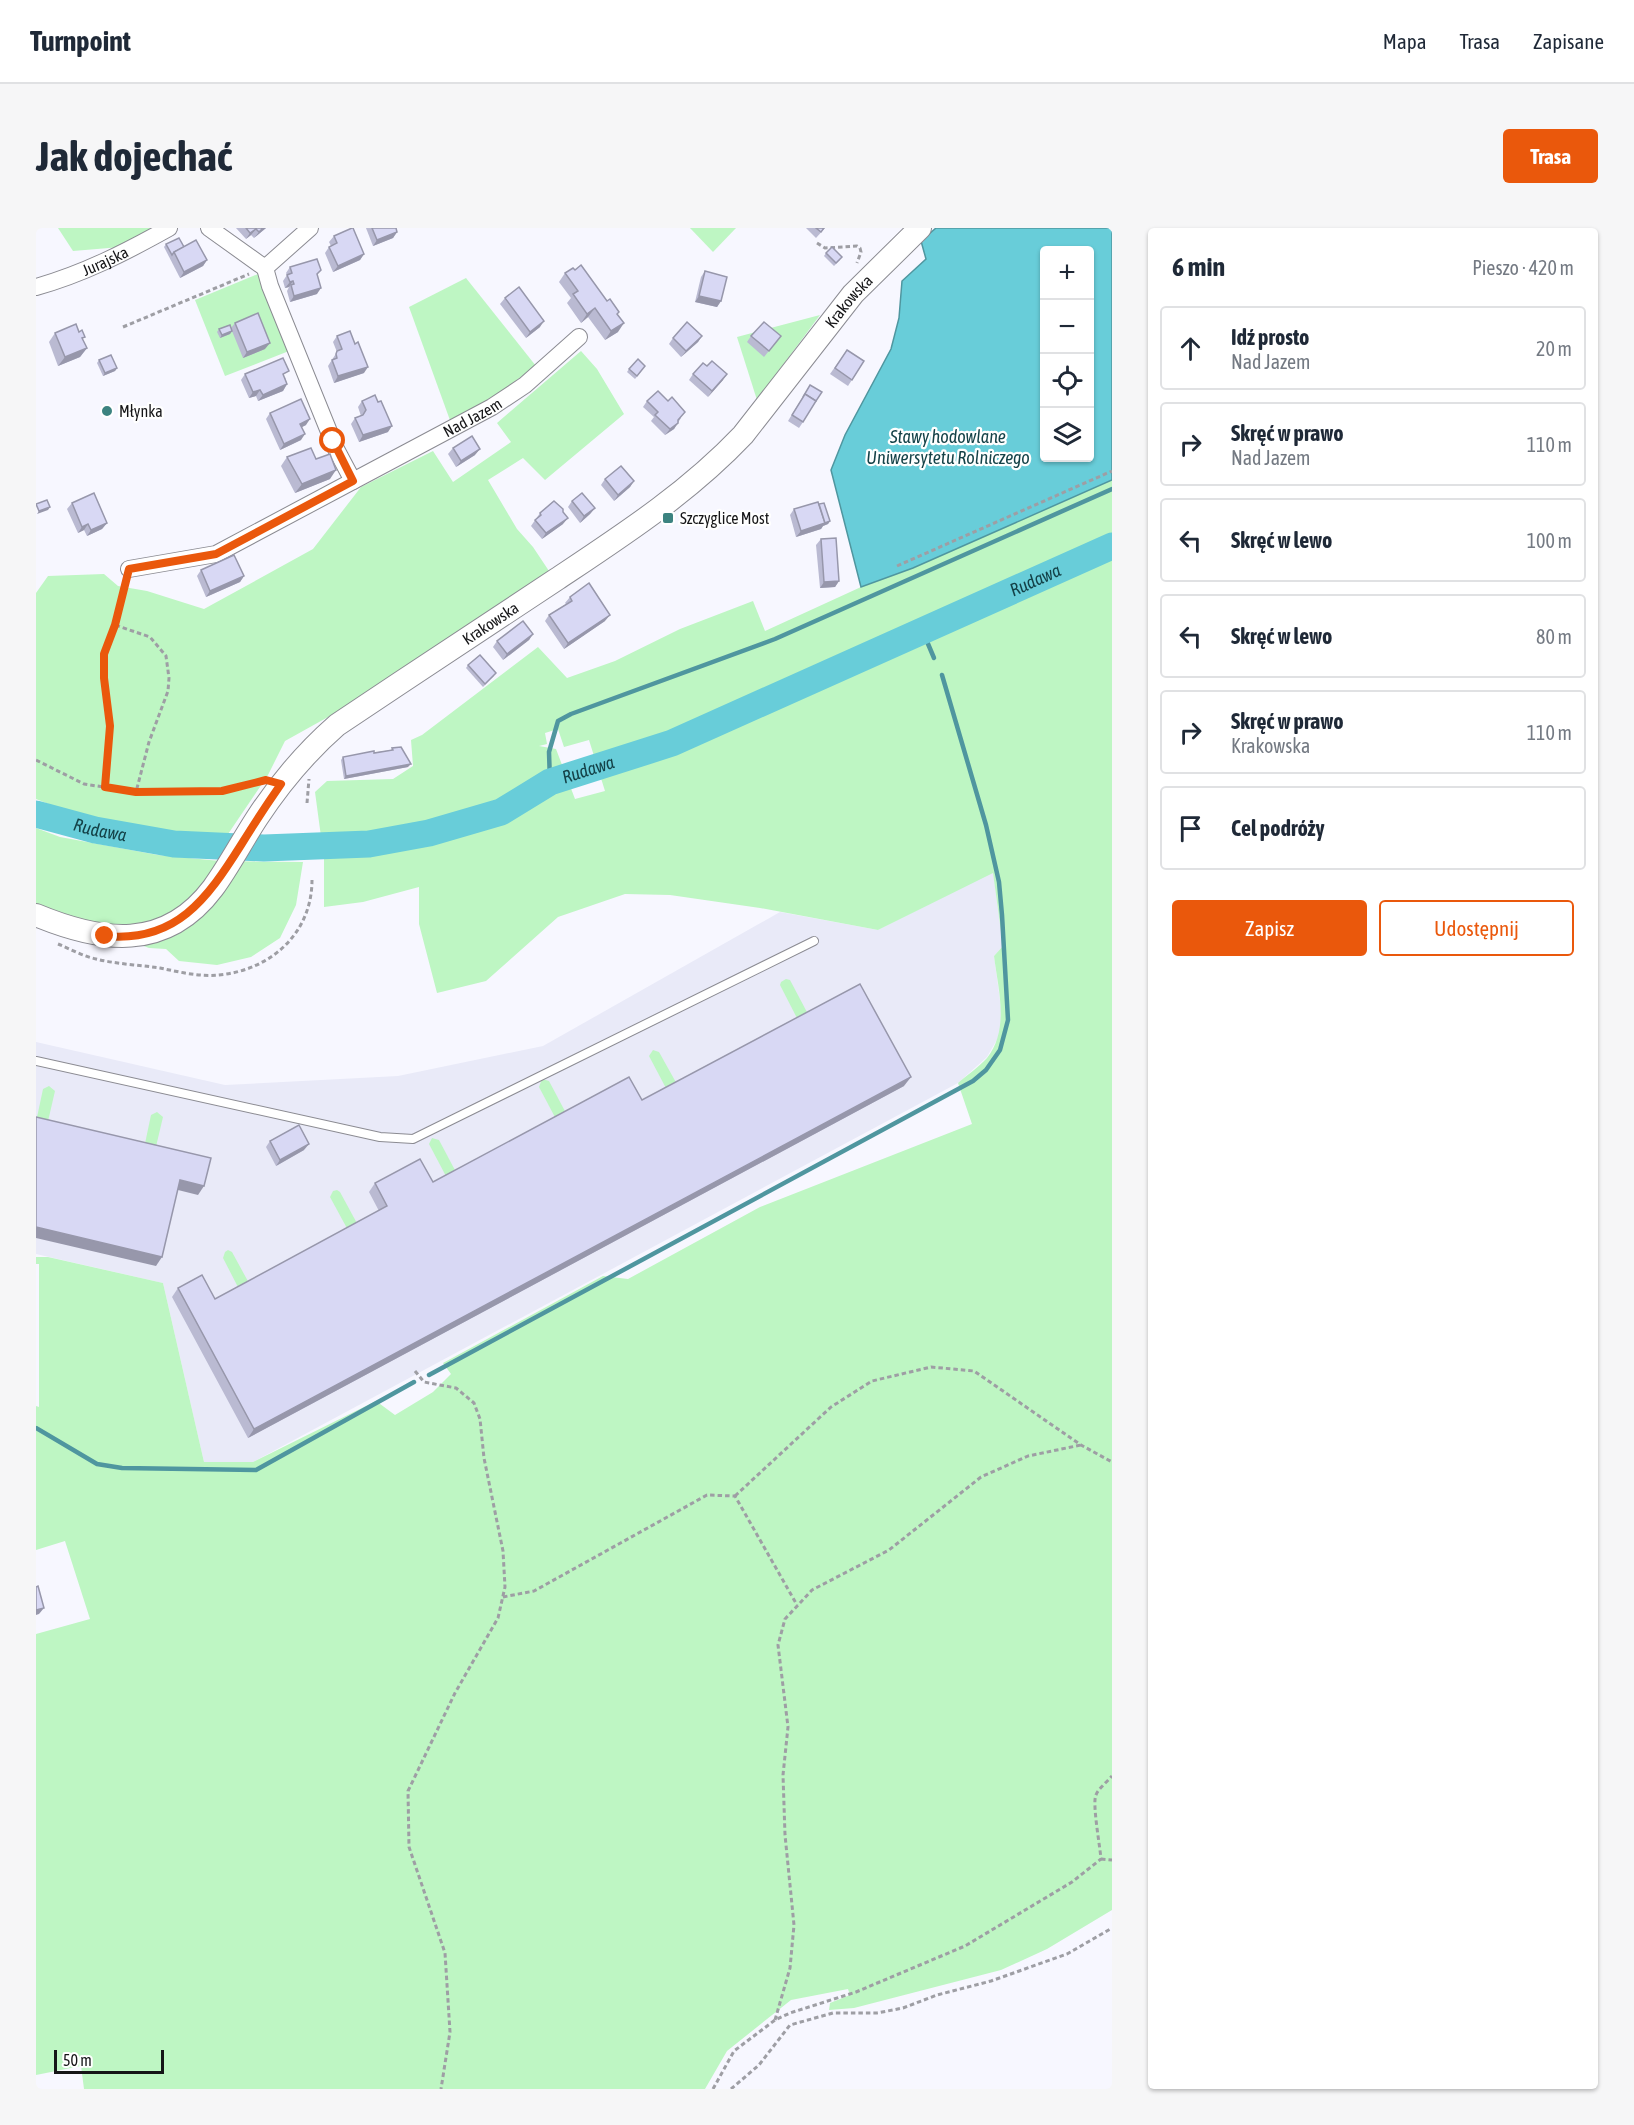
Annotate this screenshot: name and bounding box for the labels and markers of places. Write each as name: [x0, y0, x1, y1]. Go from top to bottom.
place label: Młynka: [119, 402, 163, 421]
marker: Młynka: [100, 404, 114, 418]
place label: Szczyglice Most: [680, 509, 770, 528]
marker: Szczyglice Most: [661, 511, 675, 525]

